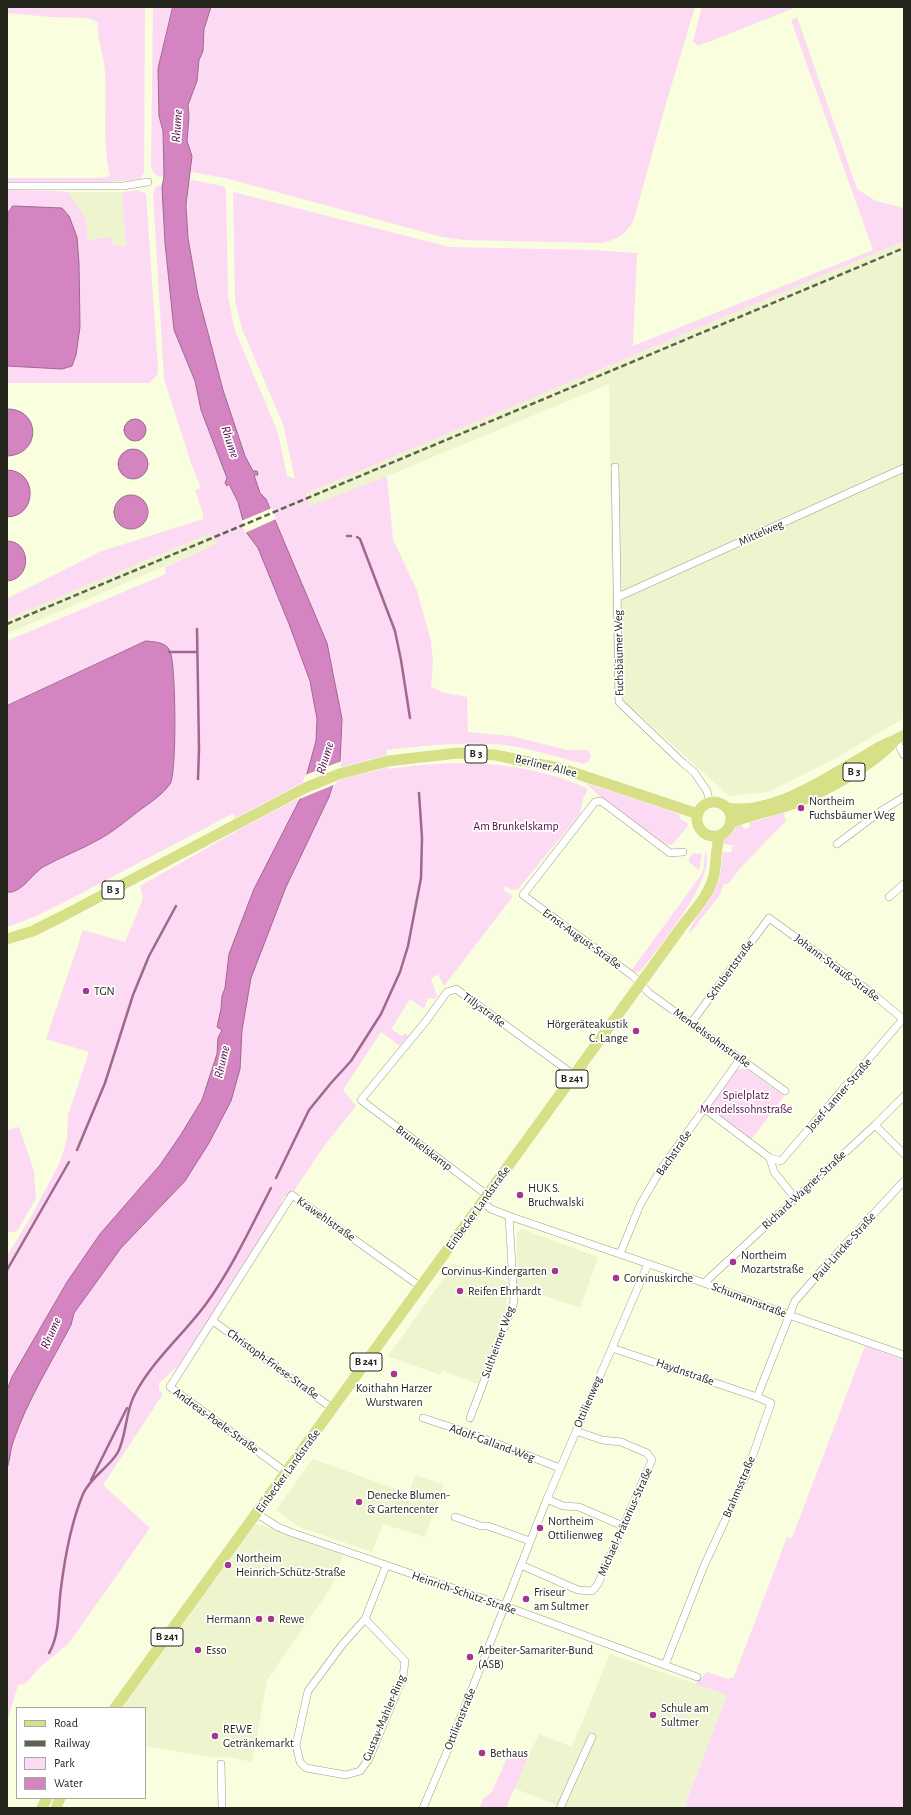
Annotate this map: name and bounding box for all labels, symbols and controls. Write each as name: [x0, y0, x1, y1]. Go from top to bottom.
water label: Rhume: [168, 109, 186, 143]
water label: Rhume: [217, 424, 243, 460]
street label: Mittelweg: [736, 517, 786, 549]
street label: Fuchsbäumer Weg: [611, 610, 627, 696]
water label: Rhume: [313, 740, 337, 776]
road number: B 3: [465, 745, 487, 763]
street label: Berliner Allee: [514, 751, 578, 781]
road number: B 3: [843, 763, 865, 781]
place label: Northeim Fuchsbäumer Weg: [809, 794, 895, 822]
marker: Northeim Fuchsbäumer Weg: [796, 803, 806, 813]
park label: Am Brunkelskamp: [473, 819, 559, 833]
road number: B 3: [102, 881, 124, 899]
street label: Ernst-August-Straße: [540, 905, 624, 973]
street label: Johann-Strauß-Straße: [791, 931, 883, 1005]
street label: Schubertstraße: [703, 937, 757, 1003]
place label: TGN: [94, 984, 115, 998]
marker: TGN: [81, 986, 91, 996]
street label: Tillystraße: [460, 990, 508, 1030]
street label: Mendelssohnstraße: [670, 1005, 754, 1071]
place label: Hörgeräteakustik C. Lange: [547, 1017, 628, 1045]
marker: Hörgeräteakustik C. Lange: [631, 1026, 641, 1036]
water label: Rhume: [211, 1044, 233, 1080]
street label: Josef-Lanner-Straße: [803, 1055, 875, 1135]
road number: B 241: [556, 1070, 588, 1088]
park label: Spielplatz Mendelssohnstraße: [700, 1088, 792, 1116]
street label: Brunkelskamp: [393, 1122, 455, 1174]
street label: Bachstraße: [653, 1127, 695, 1179]
street label: Richard-Wagner-Straße: [759, 1147, 849, 1233]
street label: Einbecker Landstraße: [443, 1163, 513, 1253]
place label: HUK S. Bruchwalski: [528, 1181, 584, 1209]
marker: HUK S. Bruchwalski: [515, 1190, 525, 1200]
street label: Krawehlstraße: [294, 1194, 358, 1244]
street label: Paul-Lincke-Straße: [809, 1209, 879, 1285]
place label: Northeim Mozartstraße: [741, 1248, 804, 1276]
marker: Northeim Mozartstraße: [728, 1257, 738, 1267]
place label: Corvinus-Kindergarten: [441, 1264, 547, 1278]
marker: Corvinus-Kindergarten: [550, 1266, 560, 1276]
place label: Corvinuskirche: [624, 1271, 693, 1285]
marker: Corvinuskirche: [611, 1273, 621, 1283]
street label: Schumannstraße: [709, 1279, 789, 1321]
place label: Reifen Ehrhardt: [468, 1284, 541, 1298]
marker: Reifen Ehrhardt: [455, 1286, 465, 1296]
street label: Sultheimer Weg: [478, 1304, 518, 1380]
water label: Rhume: [37, 1315, 65, 1351]
street label: Christoph-Friese-Straße: [224, 1326, 322, 1402]
road number: B 241: [350, 1353, 382, 1371]
street label: Haydnstraße: [654, 1355, 716, 1389]
marker: Koithahn Harzer Wurstwaren: [389, 1369, 399, 1379]
street label: Ottilienweg: [571, 1374, 605, 1430]
place label: Koithahn Harzer Wurstwaren: [356, 1381, 432, 1409]
street label: Andreas-Poele-Straße: [170, 1385, 262, 1457]
street label: Adolf-Galland-Weg: [447, 1421, 537, 1465]
street label: Einbecker Landstraße: [253, 1426, 323, 1516]
street label: Brahmsstraße: [720, 1454, 758, 1520]
street label: Michael-Prätorius-Straße: [595, 1465, 655, 1579]
place label: Denecke Blumen- & Gartencenter: [367, 1488, 450, 1516]
marker: Denecke Blumen- & Gartencenter: [354, 1497, 364, 1507]
place label: Northeim Ottilienweg: [548, 1514, 603, 1542]
marker: Northeim Ottilienweg: [535, 1523, 545, 1533]
place label: Northeim Heinrich-Schütz-Straße: [236, 1551, 346, 1579]
marker: Northeim Heinrich-Schütz-Straße: [223, 1560, 233, 1570]
street label: Heinrich-Schütz-Straße: [410, 1568, 518, 1618]
place label: Friseur am Sultmer: [534, 1585, 589, 1613]
marker: Friseur am Sultmer: [521, 1594, 531, 1604]
place label: Hermann: [206, 1612, 251, 1626]
place label: Rewe: [279, 1612, 304, 1626]
marker: Hermann: [254, 1614, 264, 1624]
marker: Rewe: [266, 1614, 276, 1624]
road number: B 241: [151, 1628, 183, 1646]
place label: Esso: [206, 1643, 227, 1657]
place label: Arbeiter-Samariter-Bund (ASB): [478, 1643, 593, 1671]
marker: Esso: [193, 1645, 203, 1655]
marker: Arbeiter-Samariter-Bund (ASB): [465, 1652, 475, 1662]
street label: Gustav-Mahler-Ring: [359, 1672, 409, 1764]
street label: Ottilienstraße: [441, 1686, 479, 1752]
place label: Schule am Sultmer: [661, 1701, 709, 1729]
legend: [16, 1707, 146, 1799]
marker: Schule am Sultmer: [648, 1710, 658, 1720]
text: Road: [54, 1717, 78, 1729]
place label: REWE Getränkemarkt: [223, 1722, 294, 1750]
marker: REWE Getränkemarkt: [210, 1731, 220, 1741]
text: Railway: [54, 1737, 90, 1749]
place label: Bethaus: [490, 1746, 528, 1760]
marker: Bethaus: [477, 1748, 487, 1758]
text: Park: [54, 1757, 75, 1769]
text: Water: [54, 1777, 83, 1789]

